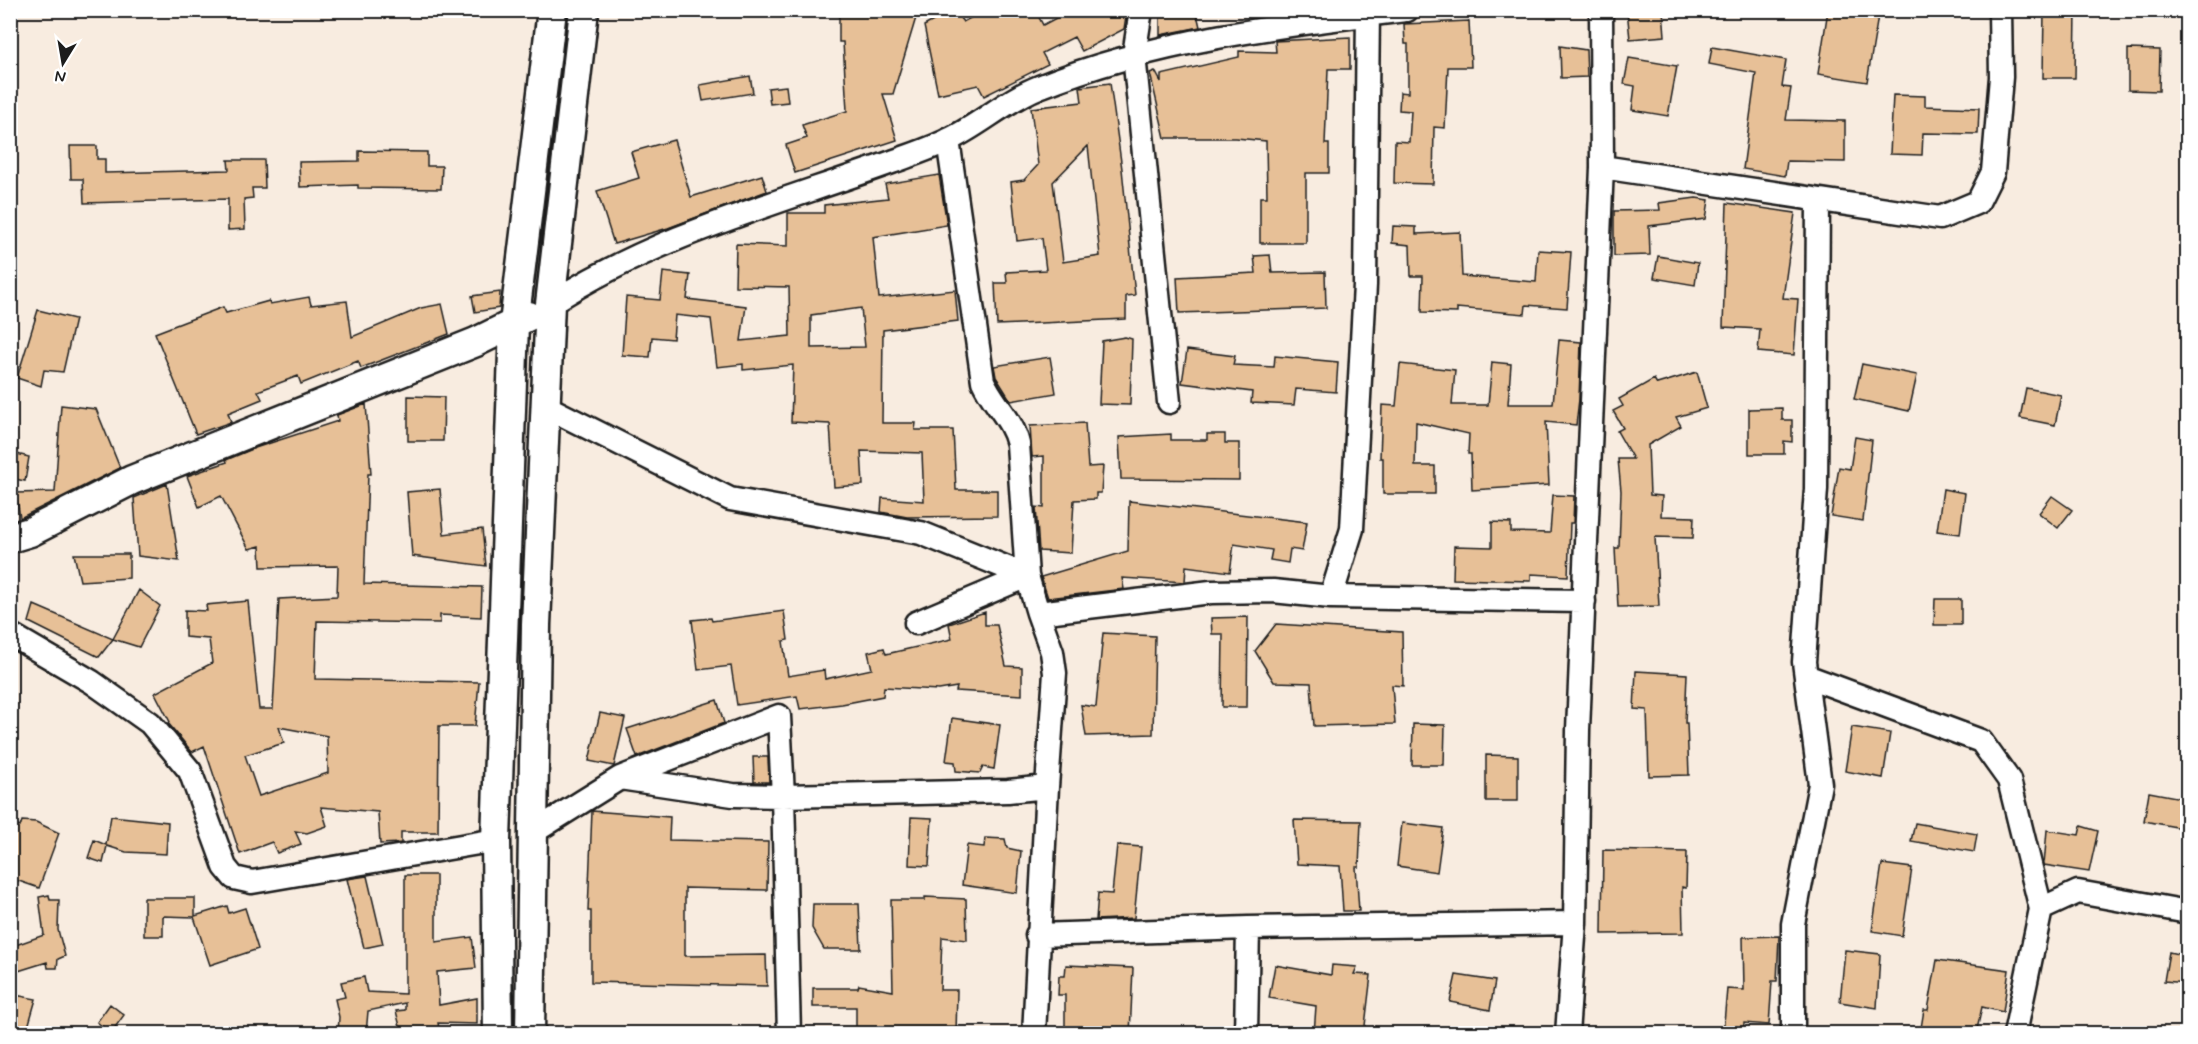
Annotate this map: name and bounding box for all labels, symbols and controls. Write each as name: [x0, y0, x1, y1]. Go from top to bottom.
north arrow: [33, 33, 93, 93]
text: N: [53, 65, 68, 88]

